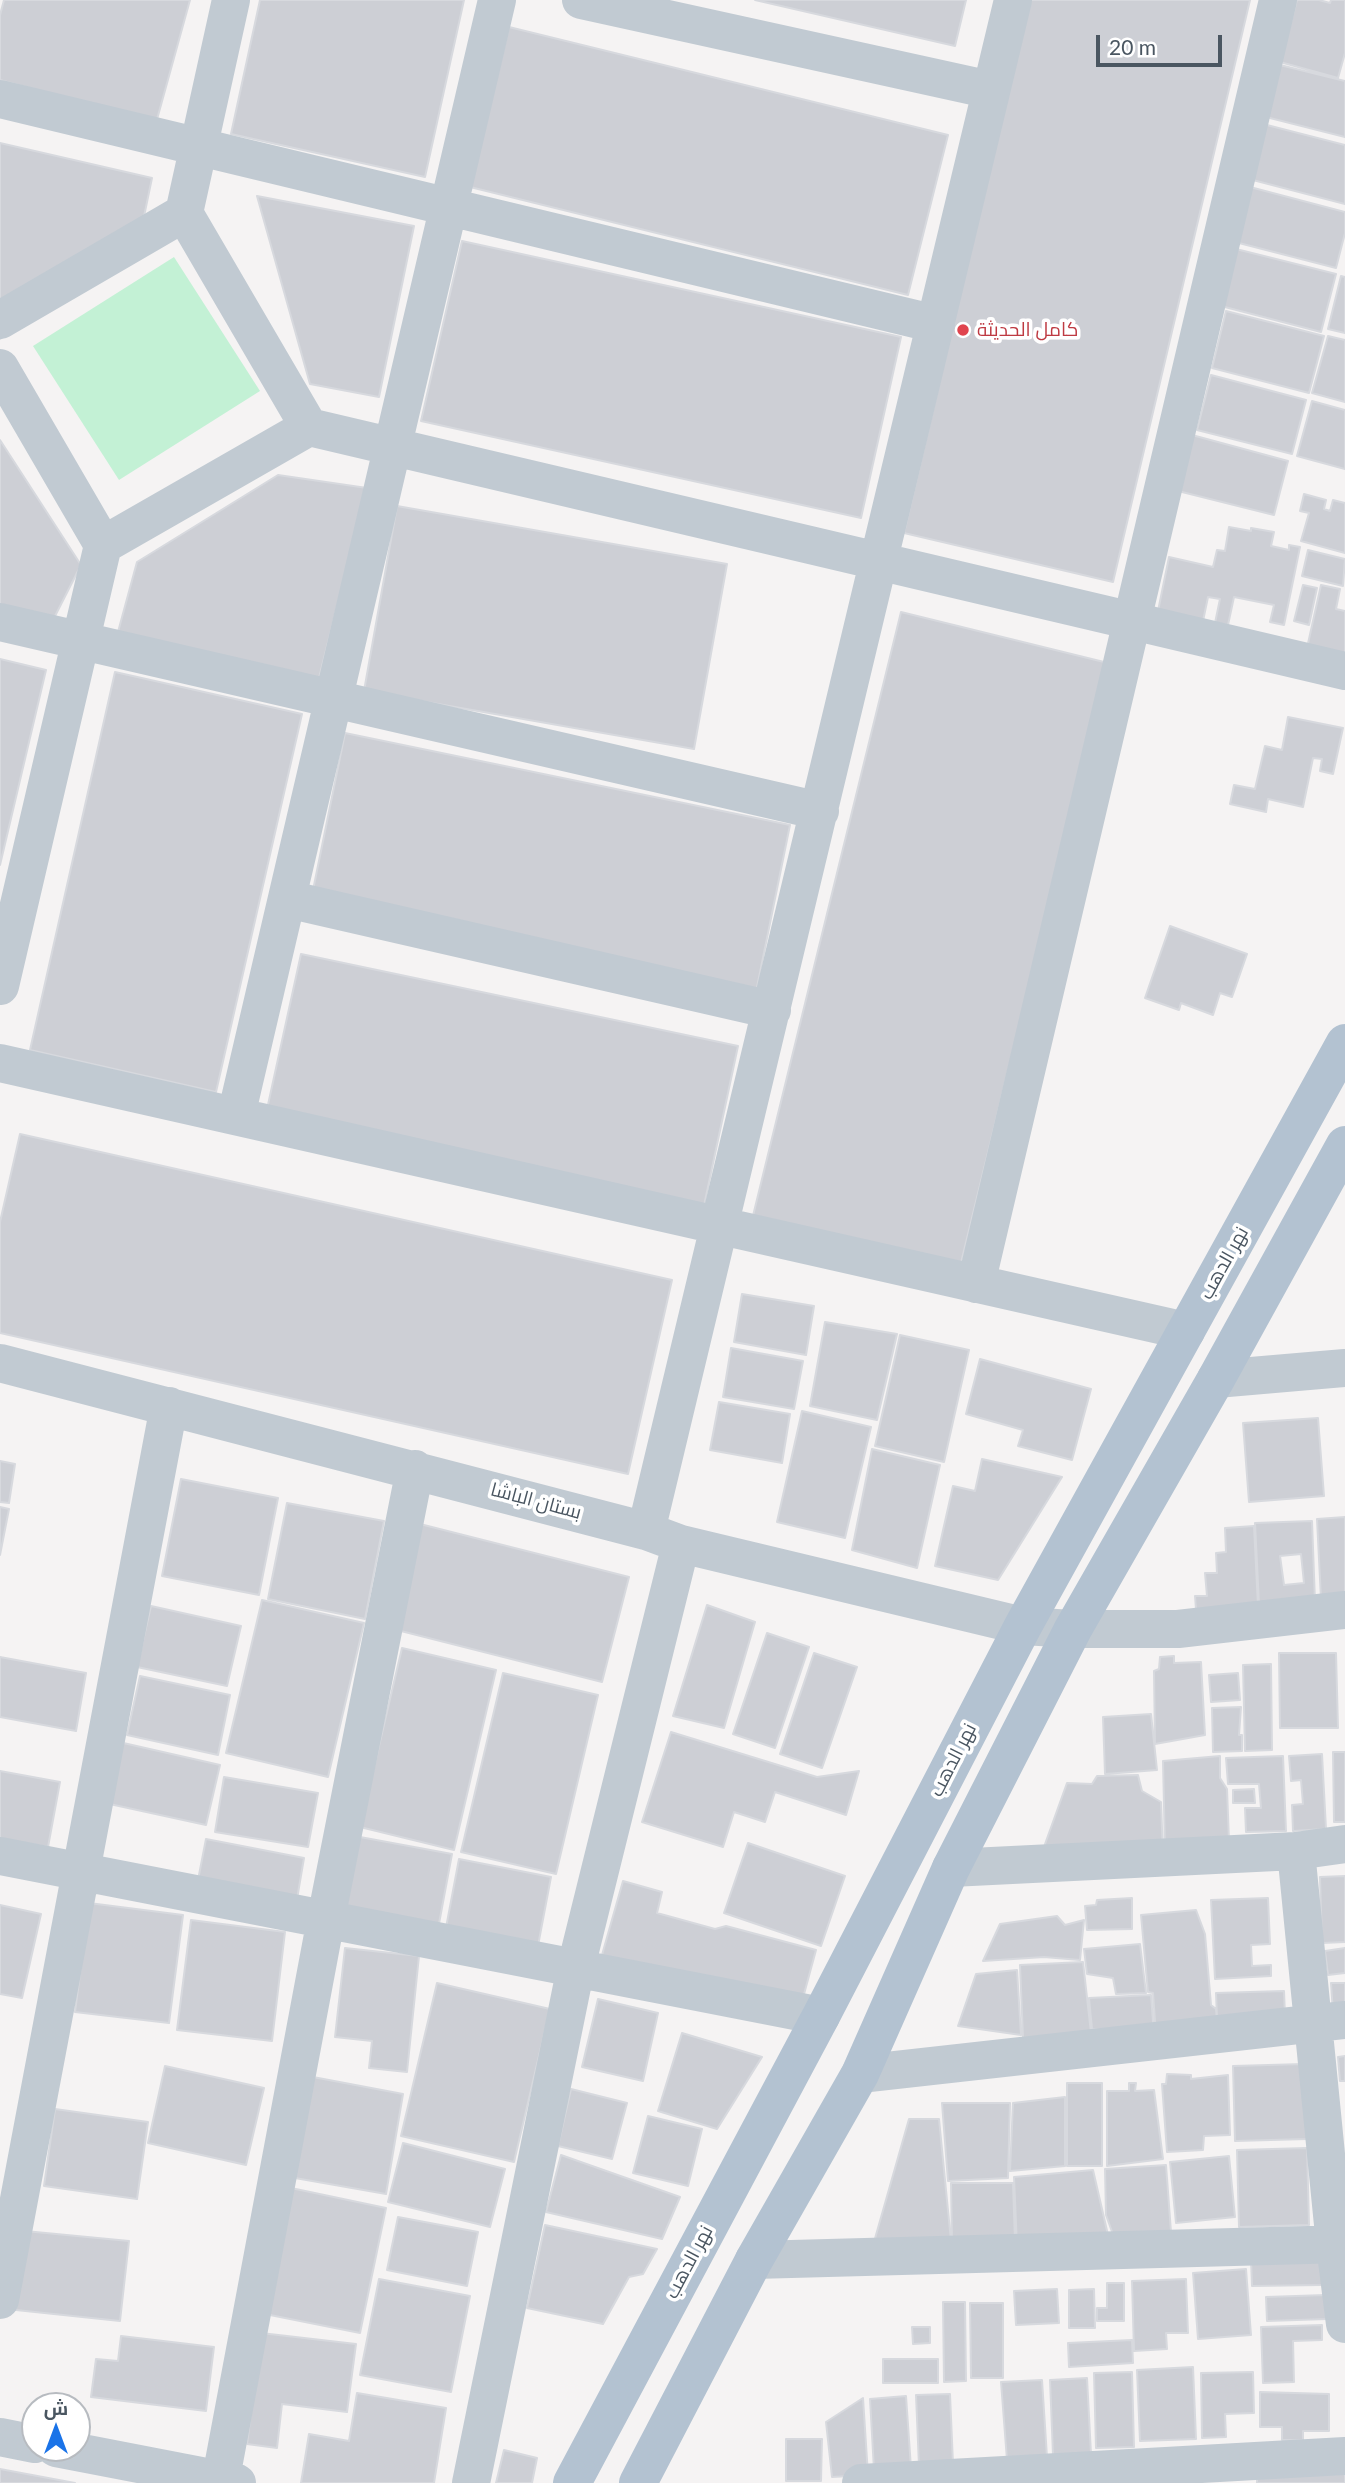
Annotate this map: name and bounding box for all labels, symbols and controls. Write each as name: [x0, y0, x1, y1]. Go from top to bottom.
scale bar: [1100, 21, 1226, 65]
text: 20 m: [1109, 34, 1156, 59]
place label: كامل الحديثة: [977, 319, 1078, 341]
marker: كامل الحديثة: [955, 322, 971, 338]
street label: نهر الدهب: [1195, 1223, 1253, 1303]
street label: بستان الباشا: [488, 1478, 584, 1524]
street label: نهر الدهب: [925, 1719, 981, 1801]
street label: نهر الدهب: [660, 2222, 718, 2302]
north arrow: [21, 2392, 91, 2462]
text: ش: [44, 2396, 68, 2419]

